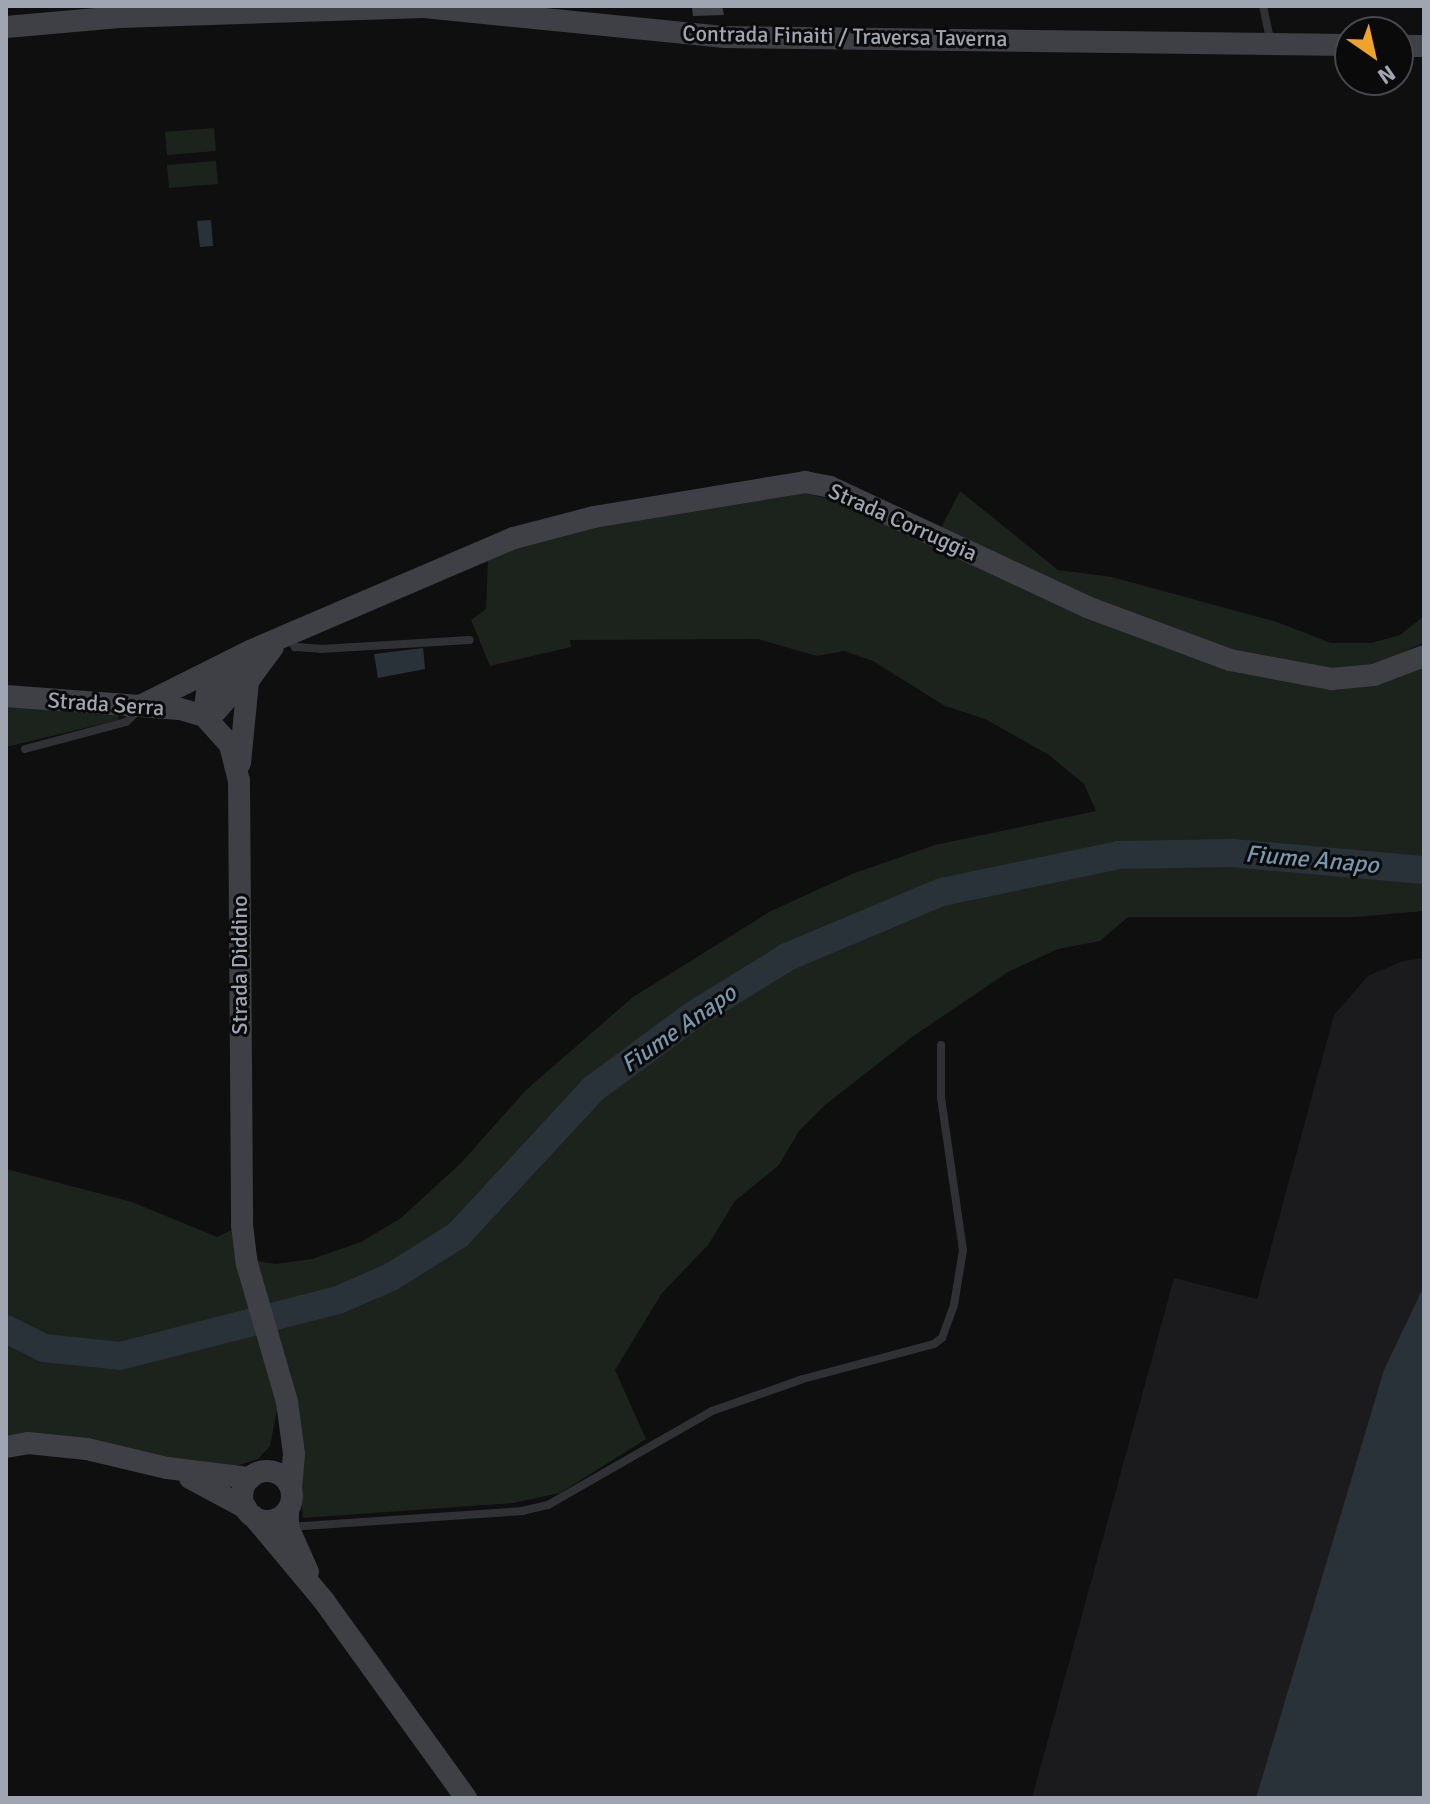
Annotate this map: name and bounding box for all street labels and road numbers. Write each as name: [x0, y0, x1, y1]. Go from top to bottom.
street label: Contrada Finaiti / Traversa Taverna: [682, 20, 1008, 52]
street label: Strada Corruggia: [825, 477, 981, 567]
street label: Strada Serra: [47, 687, 165, 721]
street label: Strada Diddino: [227, 895, 253, 1035]

